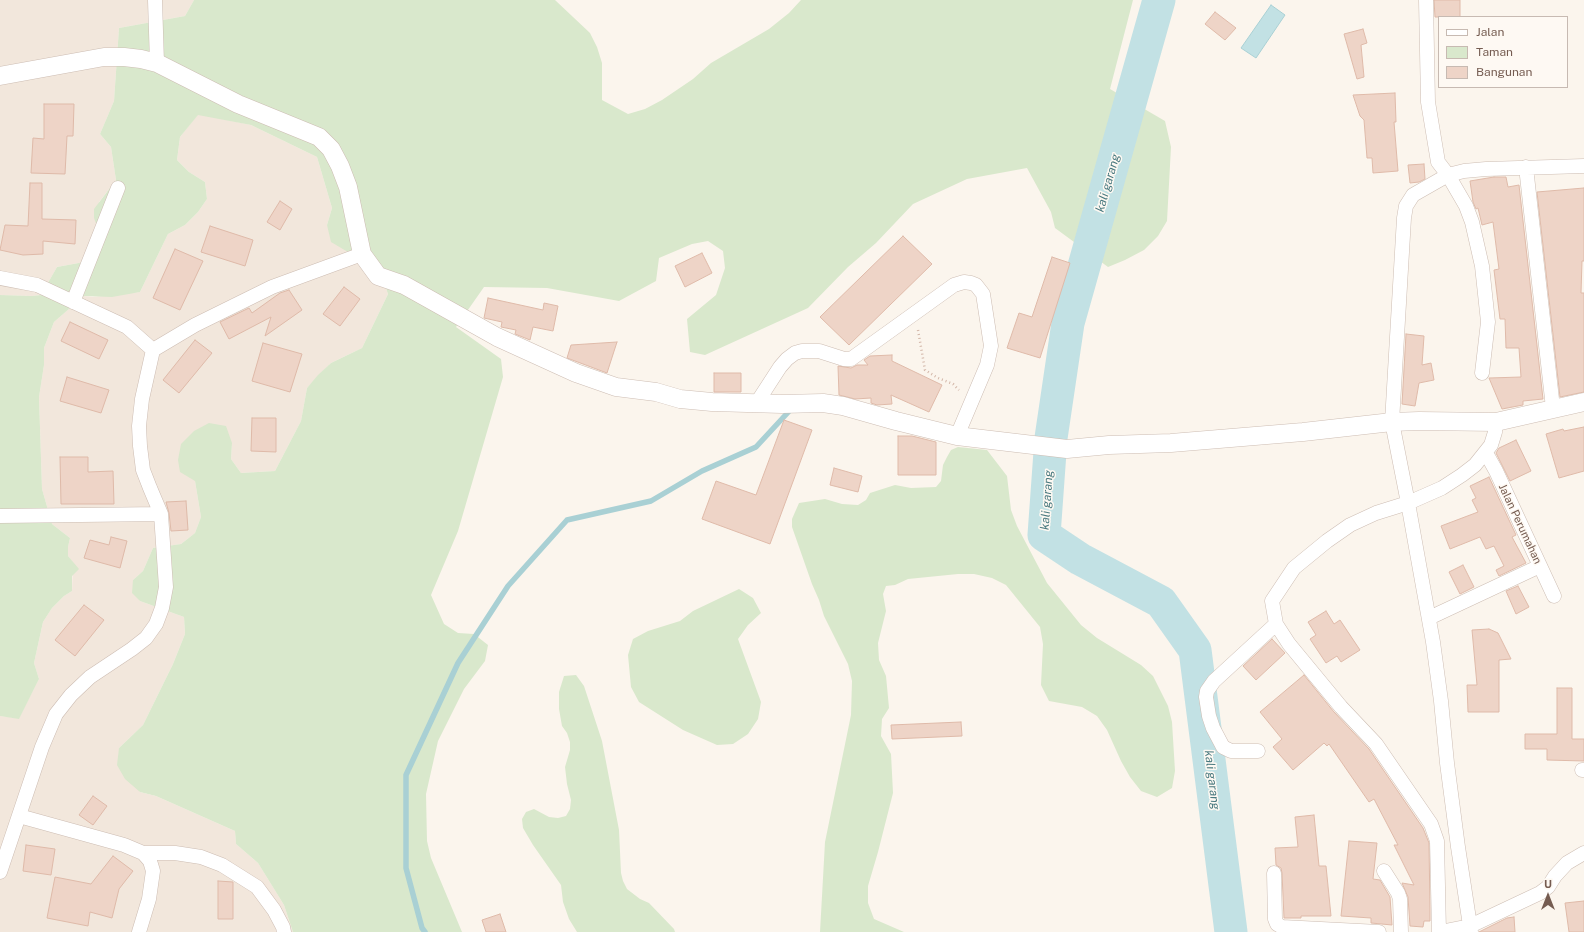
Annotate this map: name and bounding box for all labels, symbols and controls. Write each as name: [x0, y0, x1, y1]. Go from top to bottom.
legend: [1438, 16, 1568, 88]
text: Jalan: [1476, 25, 1504, 39]
text: Taman: [1476, 45, 1513, 59]
text: Bangunan: [1476, 65, 1532, 79]
water label: kali garang: [1093, 152, 1123, 214]
water label: kali garang: [1038, 470, 1056, 530]
street label: Jalan Perumahan: [1496, 482, 1544, 566]
water label: kali garang: [1201, 749, 1223, 811]
north arrow: [1528, 876, 1568, 916]
text: U: [1544, 878, 1552, 890]

